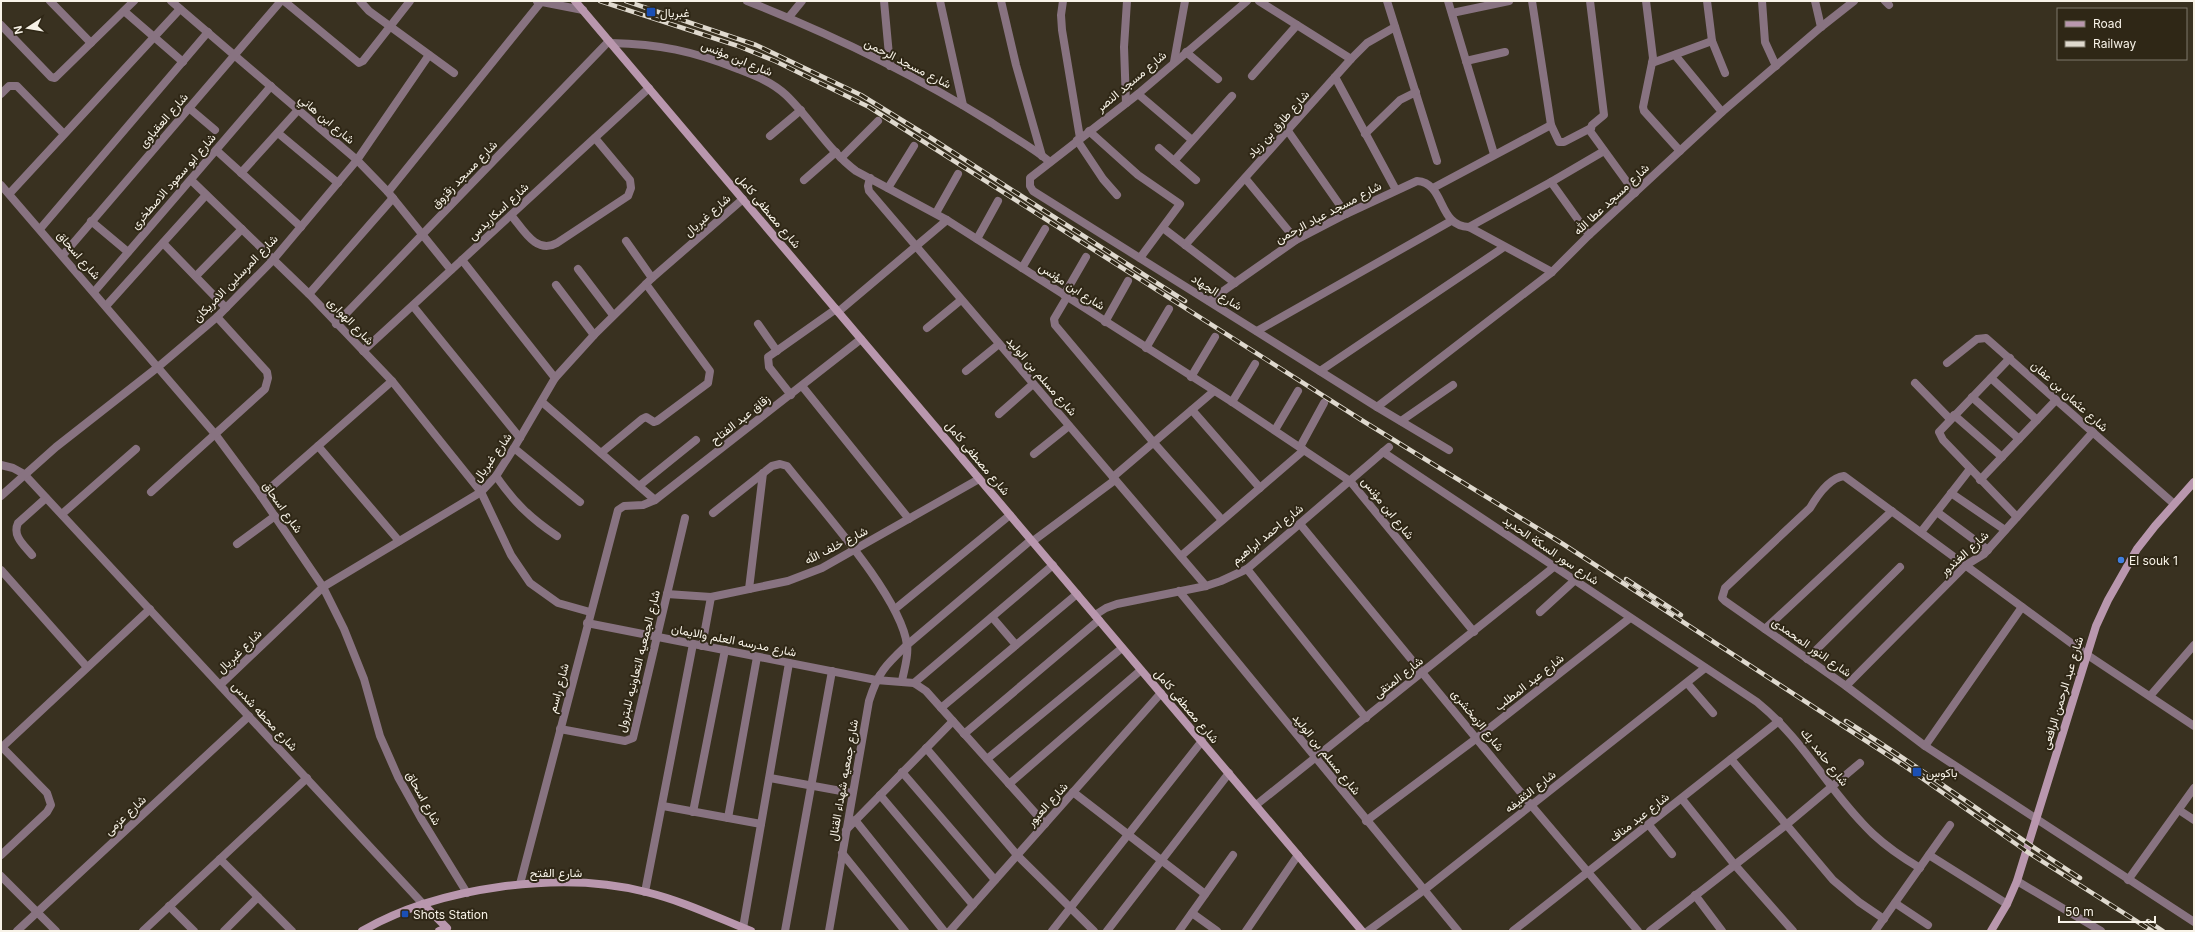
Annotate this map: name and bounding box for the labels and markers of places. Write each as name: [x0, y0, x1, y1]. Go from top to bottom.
place label: غبريال: [660, 5, 690, 21]
marker: غبريال: [645, 6, 657, 18]
place label: El souk 1: [2129, 553, 2178, 568]
marker: El souk 1: [2116, 555, 2126, 565]
place label: باكوس: [1926, 765, 1958, 781]
marker: باكوس: [1911, 766, 1923, 778]
place label: Shots Station: [413, 907, 488, 922]
marker: Shots Station: [400, 909, 410, 919]

